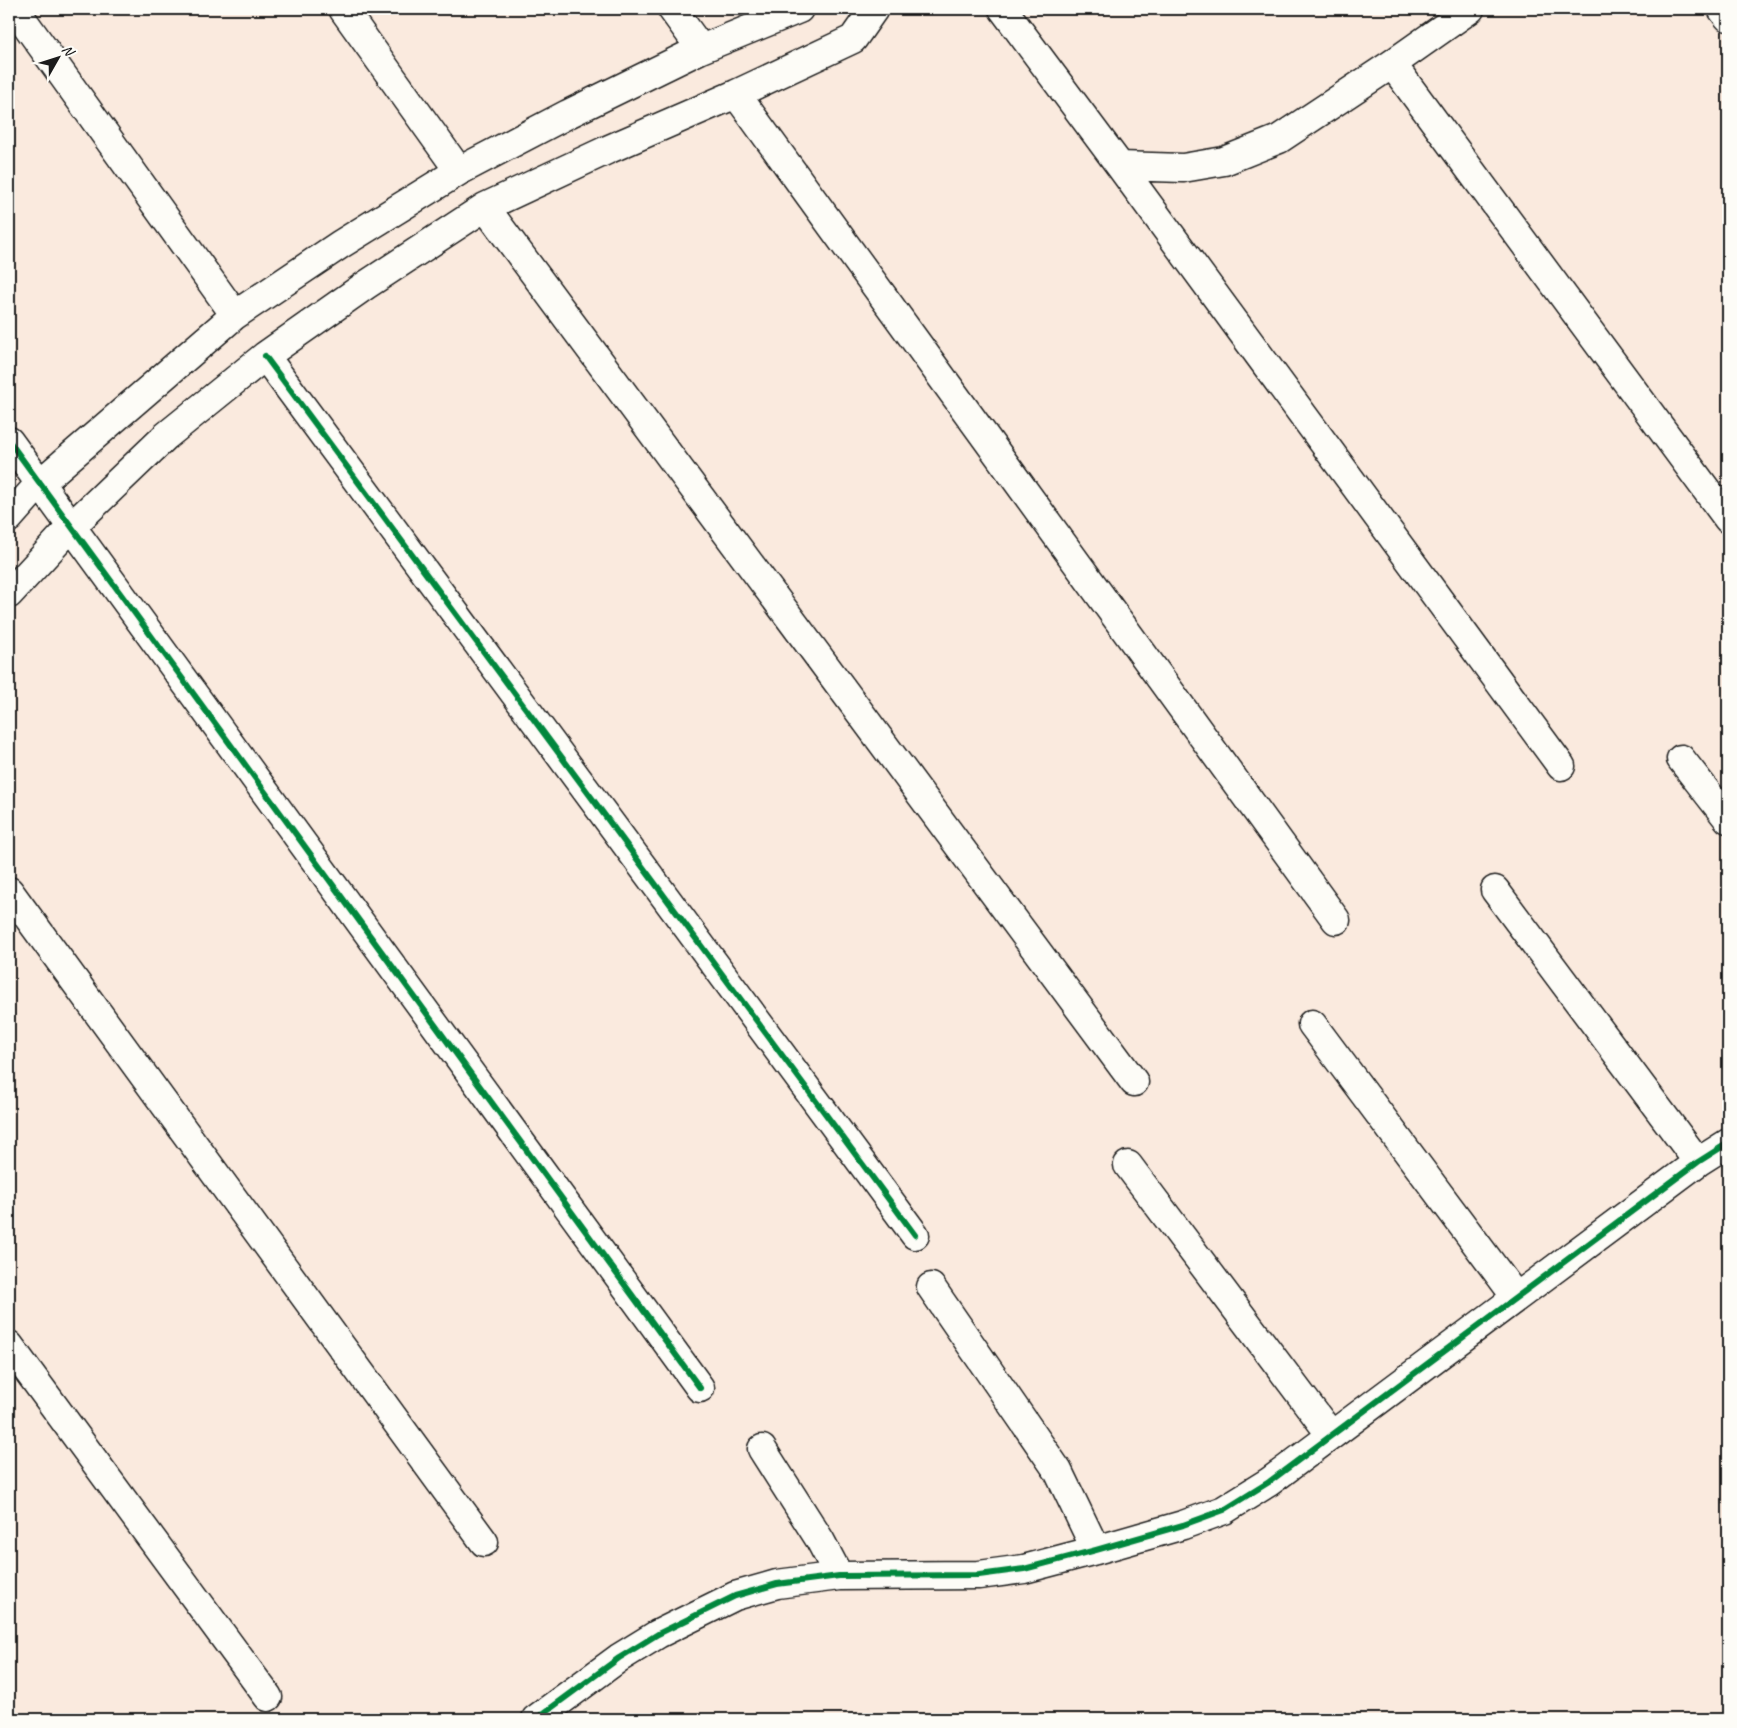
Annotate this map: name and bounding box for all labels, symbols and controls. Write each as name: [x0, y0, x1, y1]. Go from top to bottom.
north arrow: [32, 32, 82, 82]
text: N: [58, 41, 79, 61]

